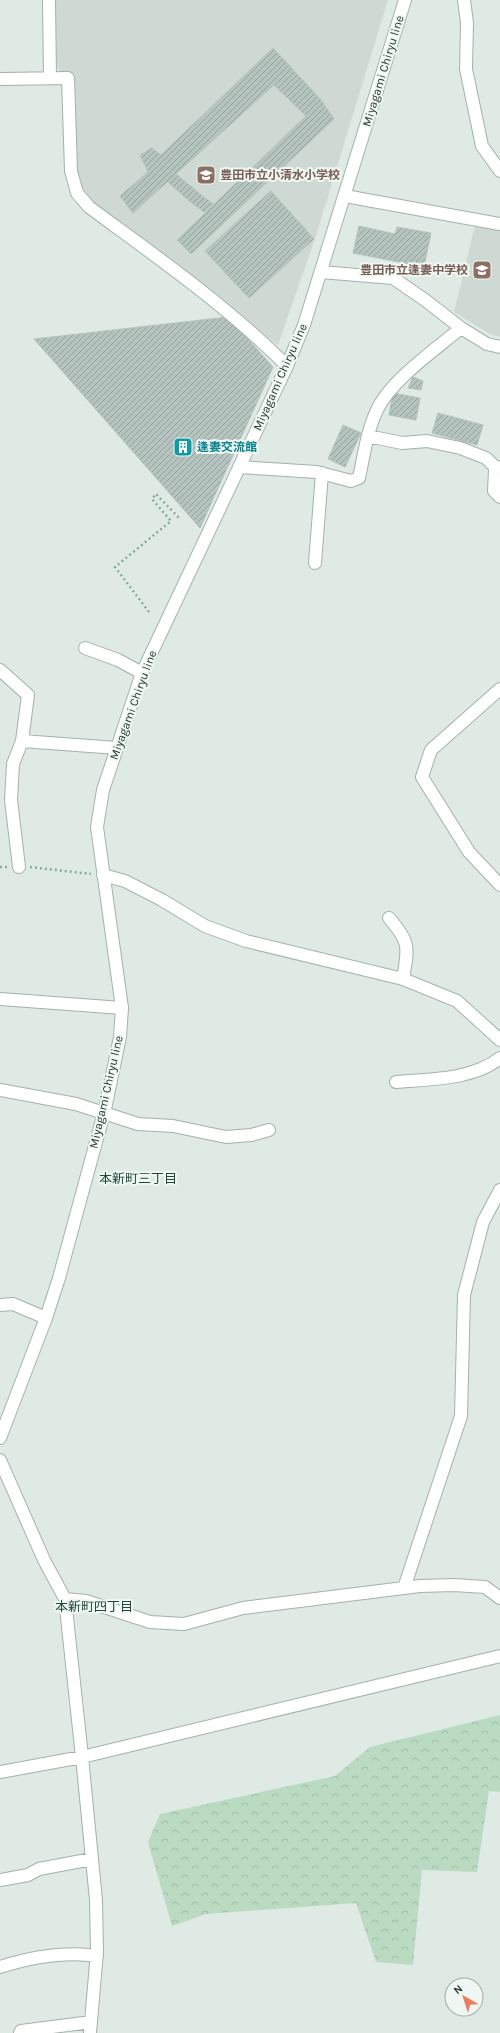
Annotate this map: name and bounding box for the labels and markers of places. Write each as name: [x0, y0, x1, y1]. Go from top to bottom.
school or university icon: 豊田市立小清水小学校: [195, 164, 217, 186]
place label: 豊田市立小清水小学校: [220, 168, 340, 182]
school or university icon: 豊田市立逢妻中学校: [471, 259, 493, 281]
place label: 豊田市立逢妻中学校: [360, 263, 468, 277]
building icon: 逢妻交流館: [172, 436, 194, 458]
place label: 逢妻交流館: [197, 440, 257, 454]

